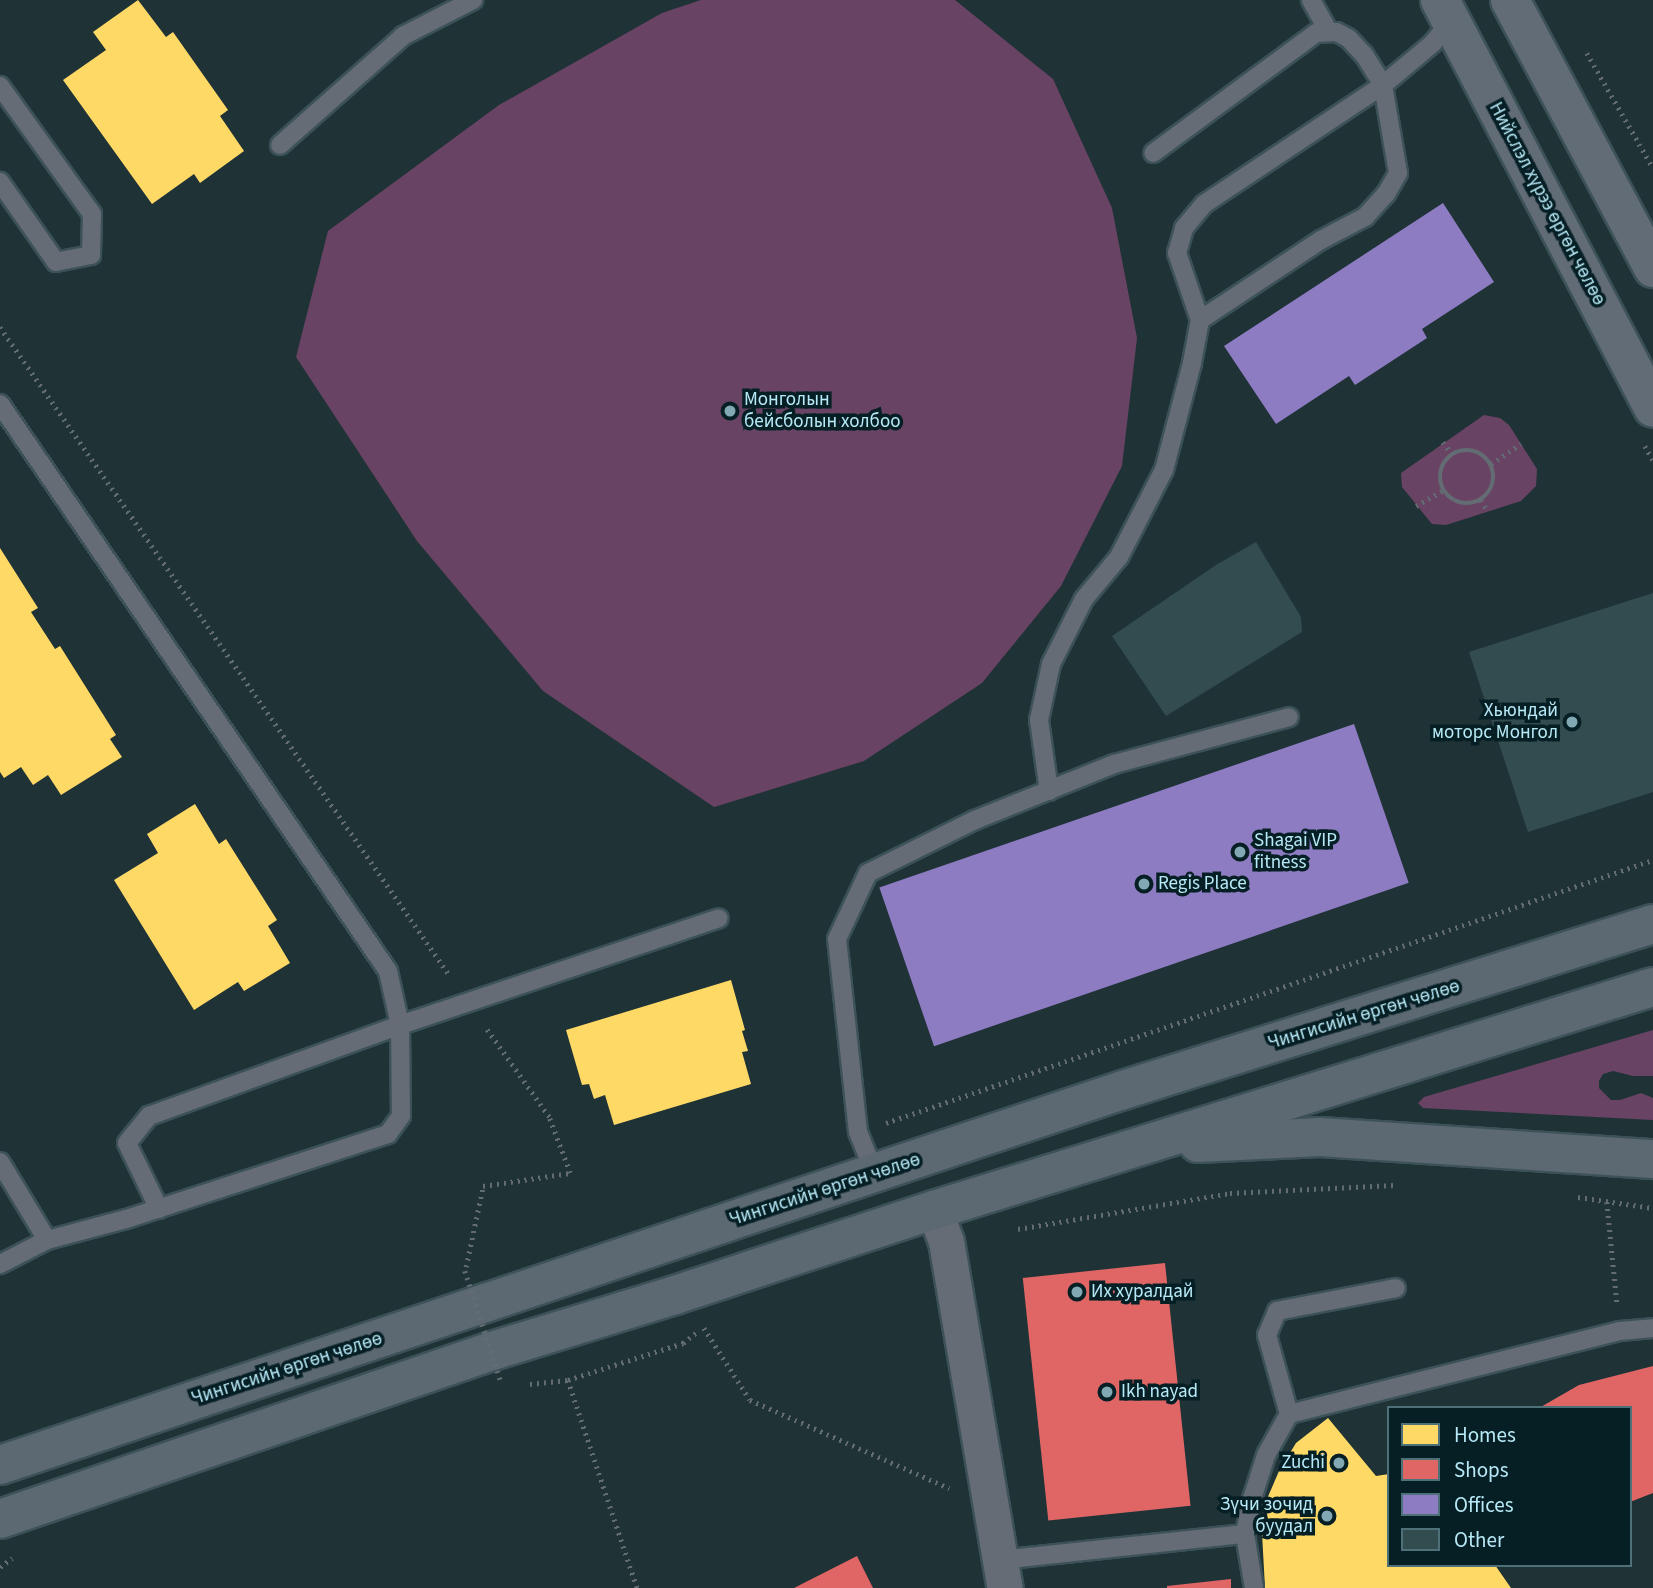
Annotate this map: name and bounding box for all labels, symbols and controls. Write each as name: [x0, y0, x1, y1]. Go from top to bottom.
street label: Нийслэл хүрээ өргөн чөлөө: [1484, 99, 1610, 309]
place label: Монголын бейсболын холбоо: [744, 389, 900, 433]
marker: Монголын бейсболын холбоо: [722, 403, 738, 419]
place label: Хьюндай моторс Монгол: [1432, 700, 1558, 744]
marker: Хьюндай моторс Монгол: [1564, 714, 1580, 730]
place label: Shagai VIP fitness: [1254, 830, 1337, 874]
marker: Shagai VIP fitness: [1232, 844, 1248, 860]
place label: Regis Place: [1158, 873, 1247, 895]
marker: Regis Place: [1136, 876, 1152, 892]
street label: Чингисийн өргөн чөлөө: [1265, 975, 1463, 1055]
street label: Чингисийн өргөн чөлөө: [727, 1148, 923, 1232]
place label: Их хуралдай: [1091, 1281, 1194, 1303]
marker: Их хуралдай: [1069, 1284, 1085, 1300]
street label: Чингисийн өргөн чөлөө: [189, 1327, 385, 1411]
place label: Ikh nayad: [1121, 1381, 1198, 1403]
marker: Ikh nayad: [1099, 1384, 1115, 1400]
legend: [1387, 1406, 1632, 1567]
text: Homes: [1454, 1420, 1516, 1450]
place label: Zuchi: [1281, 1452, 1325, 1474]
marker: Zuchi: [1331, 1455, 1347, 1471]
text: Shops: [1454, 1455, 1508, 1485]
text: Offices: [1454, 1490, 1514, 1520]
place label: Зүчи зочид буудал: [1220, 1494, 1313, 1538]
marker: Зүчи зочид буудал: [1319, 1508, 1335, 1524]
text: Other: [1454, 1525, 1504, 1555]

